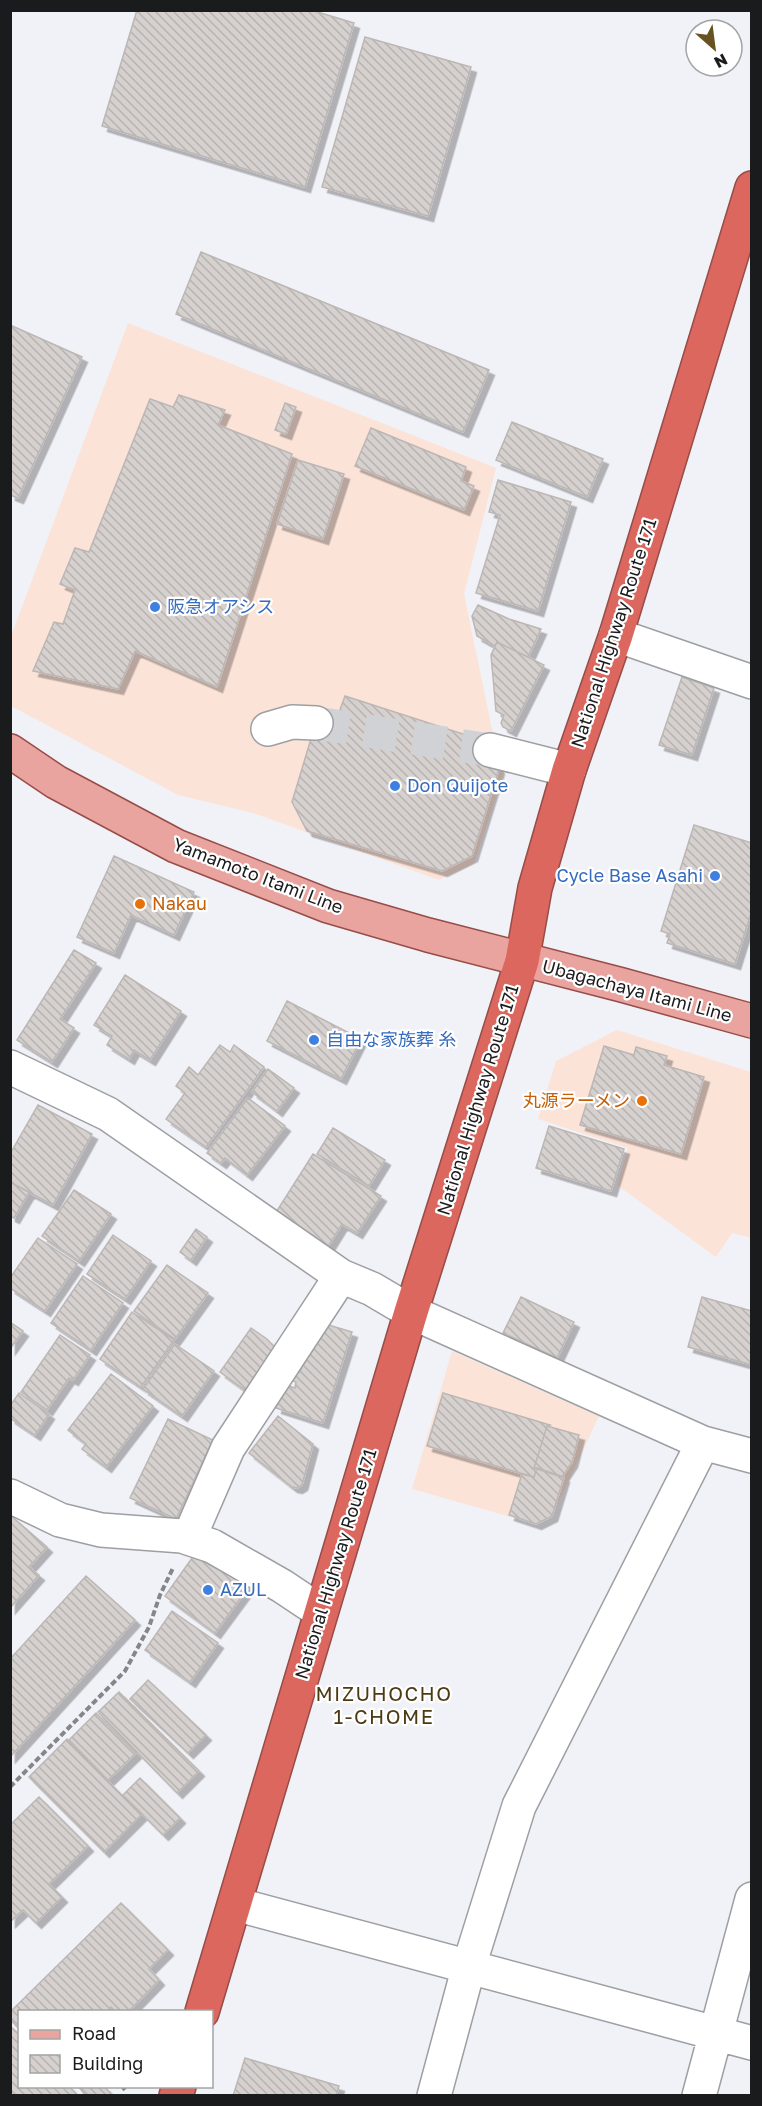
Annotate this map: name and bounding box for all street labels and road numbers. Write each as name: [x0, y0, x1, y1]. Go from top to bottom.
street label: National Highway Route 171: [566, 515, 661, 750]
street label: Yamamoto Itami Line: [170, 832, 347, 918]
street label: Ubagachaya Itami Line: [540, 954, 734, 1026]
street label: National Highway Route 171: [431, 982, 523, 1218]
street label: National Highway Route 171: [289, 1446, 381, 1682]

